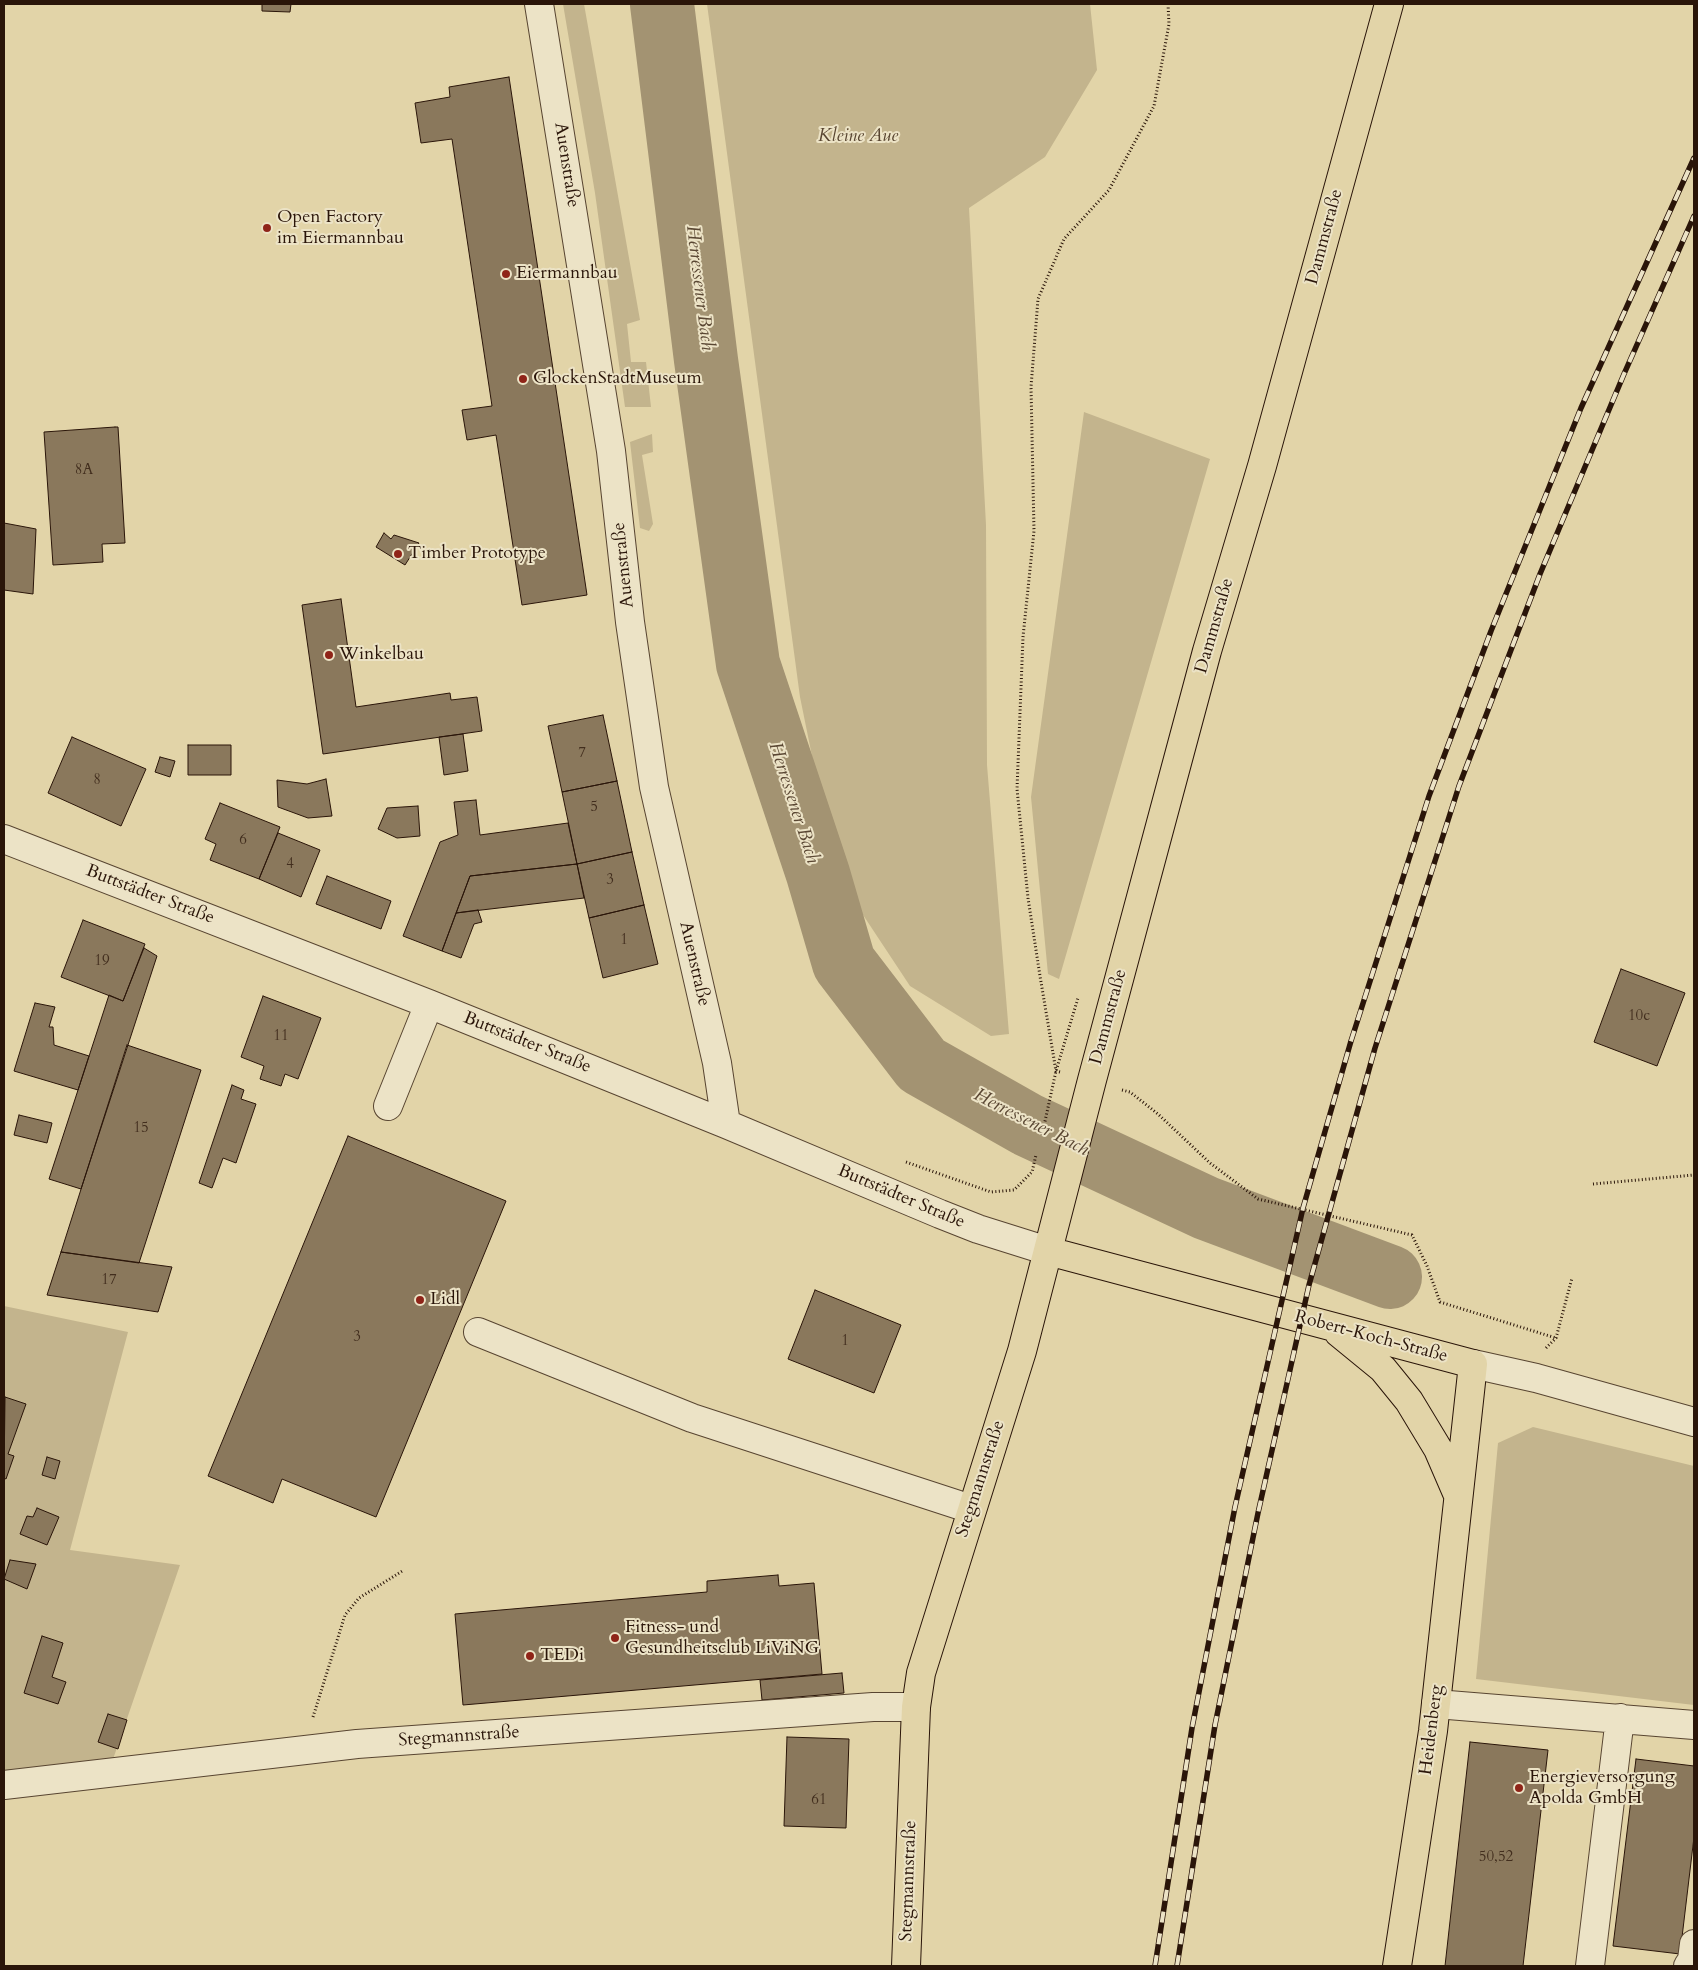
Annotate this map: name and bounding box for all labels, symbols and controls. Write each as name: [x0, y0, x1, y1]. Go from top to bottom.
street label: Auenstraße: [549, 121, 583, 209]
park label: Kleine Aue: [818, 126, 898, 148]
street label: Dammstraße: [1302, 187, 1348, 287]
place label: Open Factory im Eiermannbau: [277, 207, 404, 250]
marker: Open Factory im Eiermannbau: [261, 222, 273, 234]
water label: Herressener Bach: [680, 224, 718, 352]
place label: Eiermannbau: [516, 263, 618, 285]
marker: Eiermannbau: [500, 268, 512, 280]
place label: GlockenStadtMuseum: [533, 368, 702, 390]
marker: GlockenStadtMuseum: [517, 373, 529, 385]
house number: 8A: [75, 462, 93, 480]
street label: Auenstraße: [609, 521, 639, 609]
place label: Timber Prototype: [408, 543, 546, 565]
marker: Timber Prototype: [392, 548, 404, 560]
street label: Dammstraße: [1191, 576, 1239, 676]
place label: Winkelbau: [339, 644, 424, 666]
marker: Winkelbau: [323, 649, 335, 661]
water label: Herressener Bach: [763, 739, 823, 867]
house number: 7: [578, 745, 586, 763]
house number: 8: [93, 772, 101, 790]
house number: 5: [590, 799, 598, 817]
house number: 6: [239, 832, 247, 850]
house number: 4: [286, 856, 294, 874]
street label: Buttstädter Straße: [83, 861, 217, 929]
house number: 3: [606, 872, 614, 890]
street label: Auenstraße: [674, 920, 714, 1008]
house number: 1: [620, 932, 628, 950]
house number: 19: [94, 953, 110, 971]
street label: Dammstraße: [1086, 967, 1132, 1067]
street label: Buttstädter Straße: [460, 1008, 594, 1078]
house number: 10c: [1628, 1008, 1650, 1026]
house number: 11: [273, 1028, 289, 1046]
water label: Herressener Bach: [970, 1084, 1092, 1162]
house number: 15: [133, 1120, 149, 1138]
street label: Buttstädter Straße: [834, 1161, 968, 1233]
house number: 17: [101, 1272, 117, 1290]
place label: Lidl: [430, 1289, 460, 1311]
marker: Lidl: [414, 1294, 426, 1306]
street label: Robert-Koch-Straße: [1292, 1306, 1450, 1368]
house number: 3: [353, 1329, 361, 1347]
house number: 1: [841, 1333, 849, 1351]
street label: Stegmannstraße: [952, 1418, 1010, 1540]
place label: Fitness- und Gesundheitsclub LiViNG: [625, 1617, 819, 1660]
marker: Fitness- und Gesundheitsclub LiViNG: [609, 1632, 621, 1644]
place label: TEDi: [540, 1645, 584, 1667]
marker: TEDi: [524, 1650, 536, 1662]
street label: Heidenberg: [1416, 1684, 1448, 1776]
street label: Stegmannstraße: [398, 1722, 520, 1752]
place label: Energieversorgung Apolda GmbH: [1529, 1767, 1675, 1810]
marker: Energieversorgung Apolda GmbH: [1513, 1782, 1525, 1794]
house number: 61: [811, 1792, 827, 1810]
street label: Stegmannstraße: [896, 1820, 922, 1942]
house number: 50,52: [1479, 1849, 1513, 1867]

